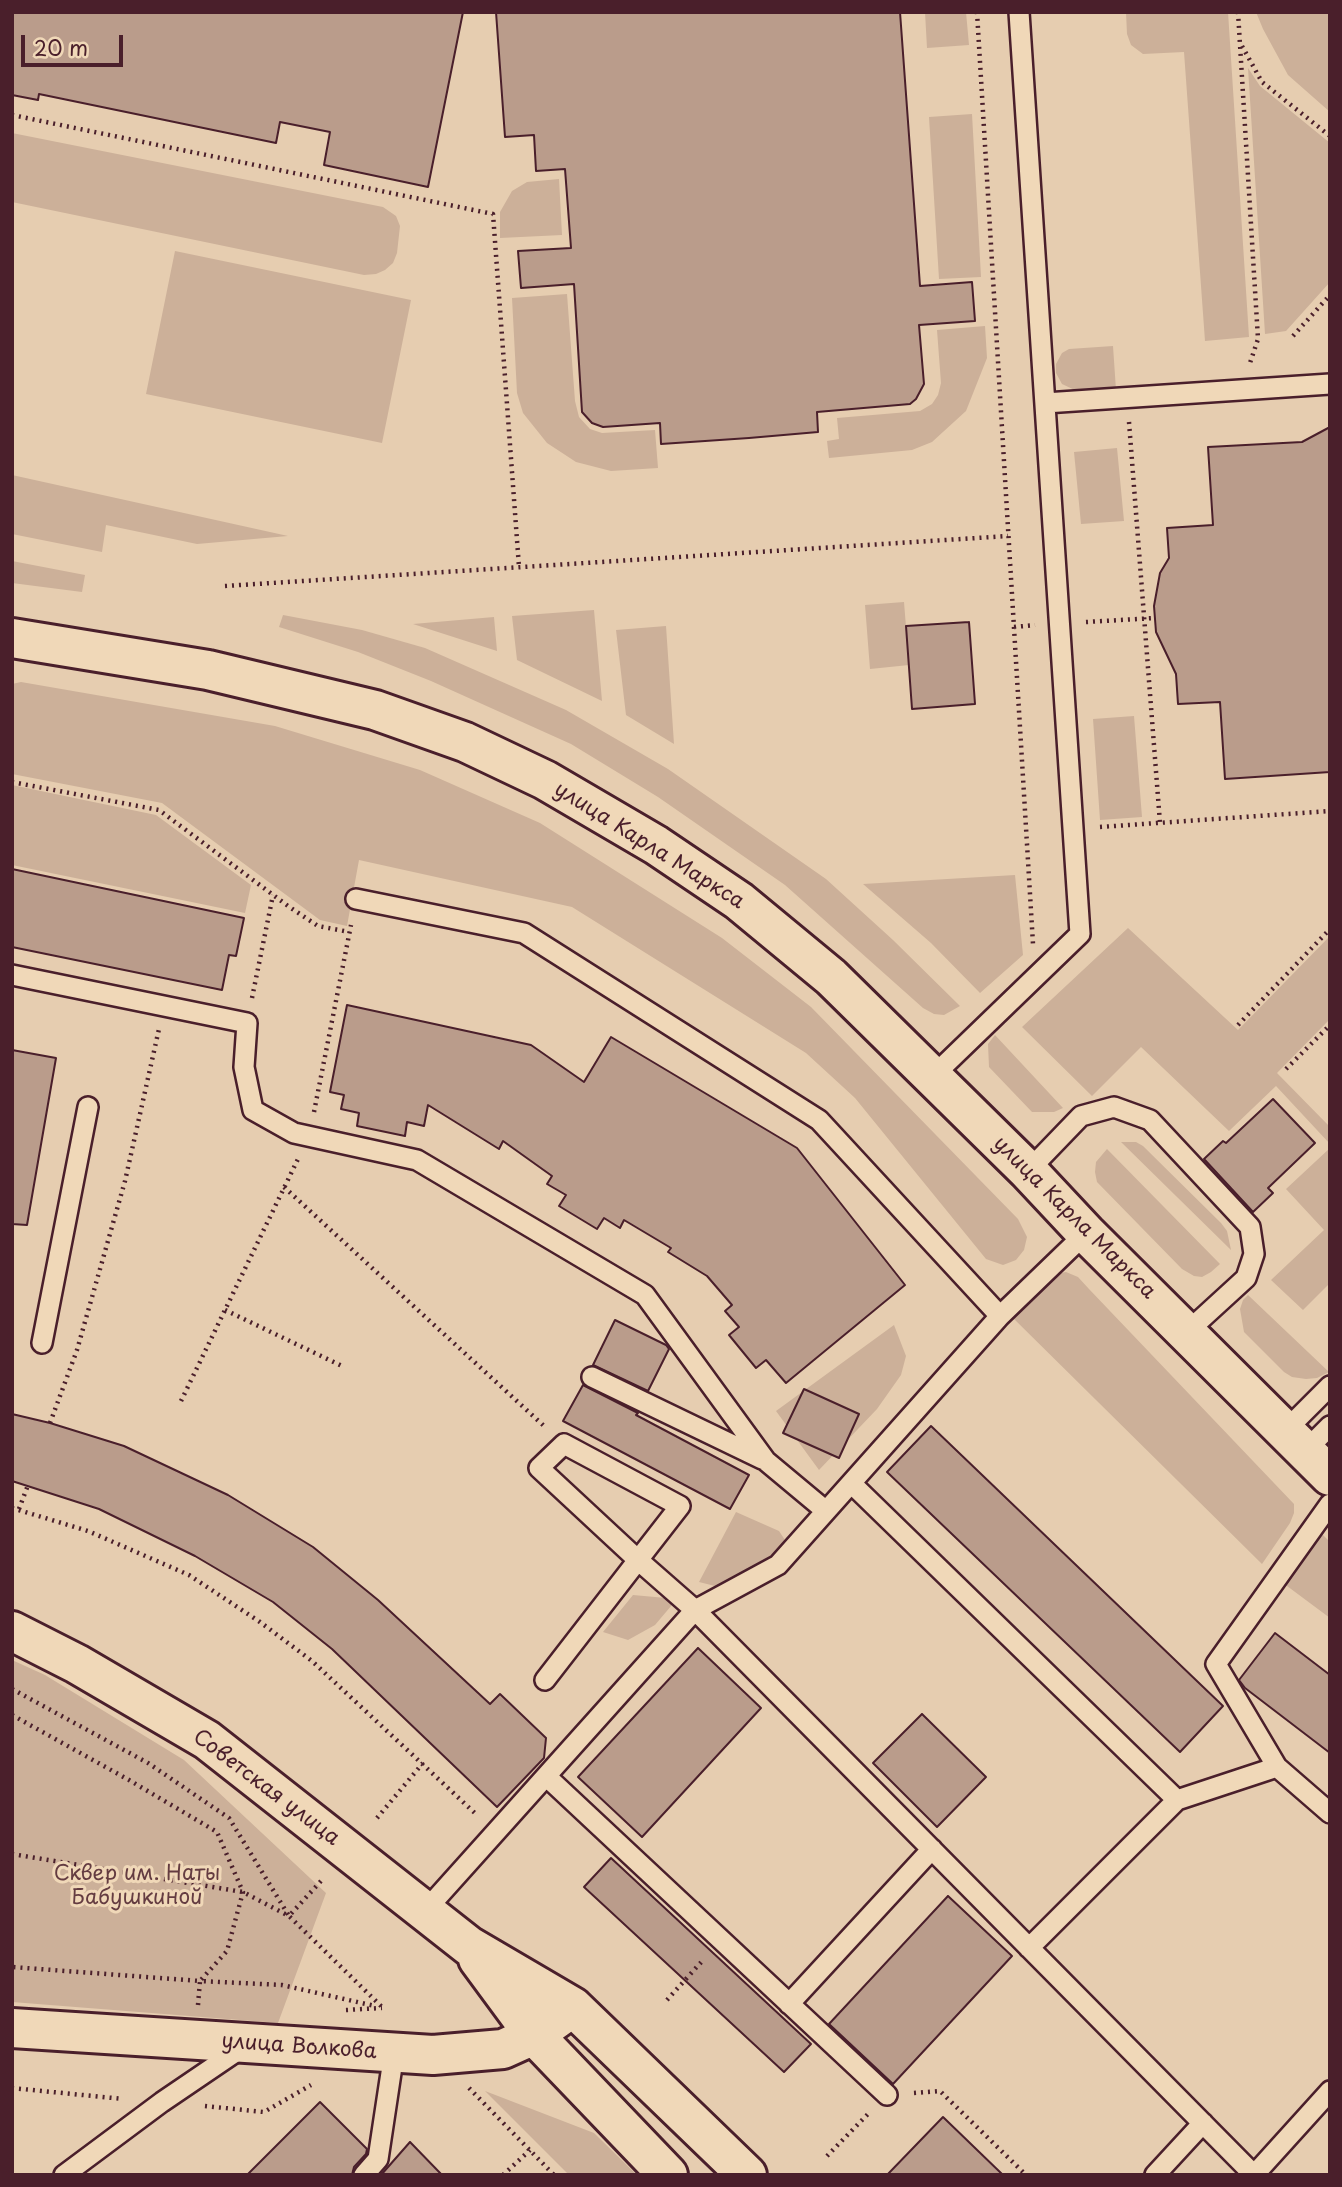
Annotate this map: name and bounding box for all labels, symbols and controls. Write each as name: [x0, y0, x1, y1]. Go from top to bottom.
scale bar: [24, 21, 126, 65]
text: 20 m: [34, 31, 88, 63]
street label: улица Карла Маркса: [549, 777, 749, 915]
street label: улица Карла Маркса: [987, 1131, 1161, 1305]
street label: Советская улица: [188, 1725, 344, 1851]
park label: Сквер им. Наты Бабушкиной: [54, 1861, 220, 1911]
street label: улица Волкова: [221, 2029, 377, 2065]

